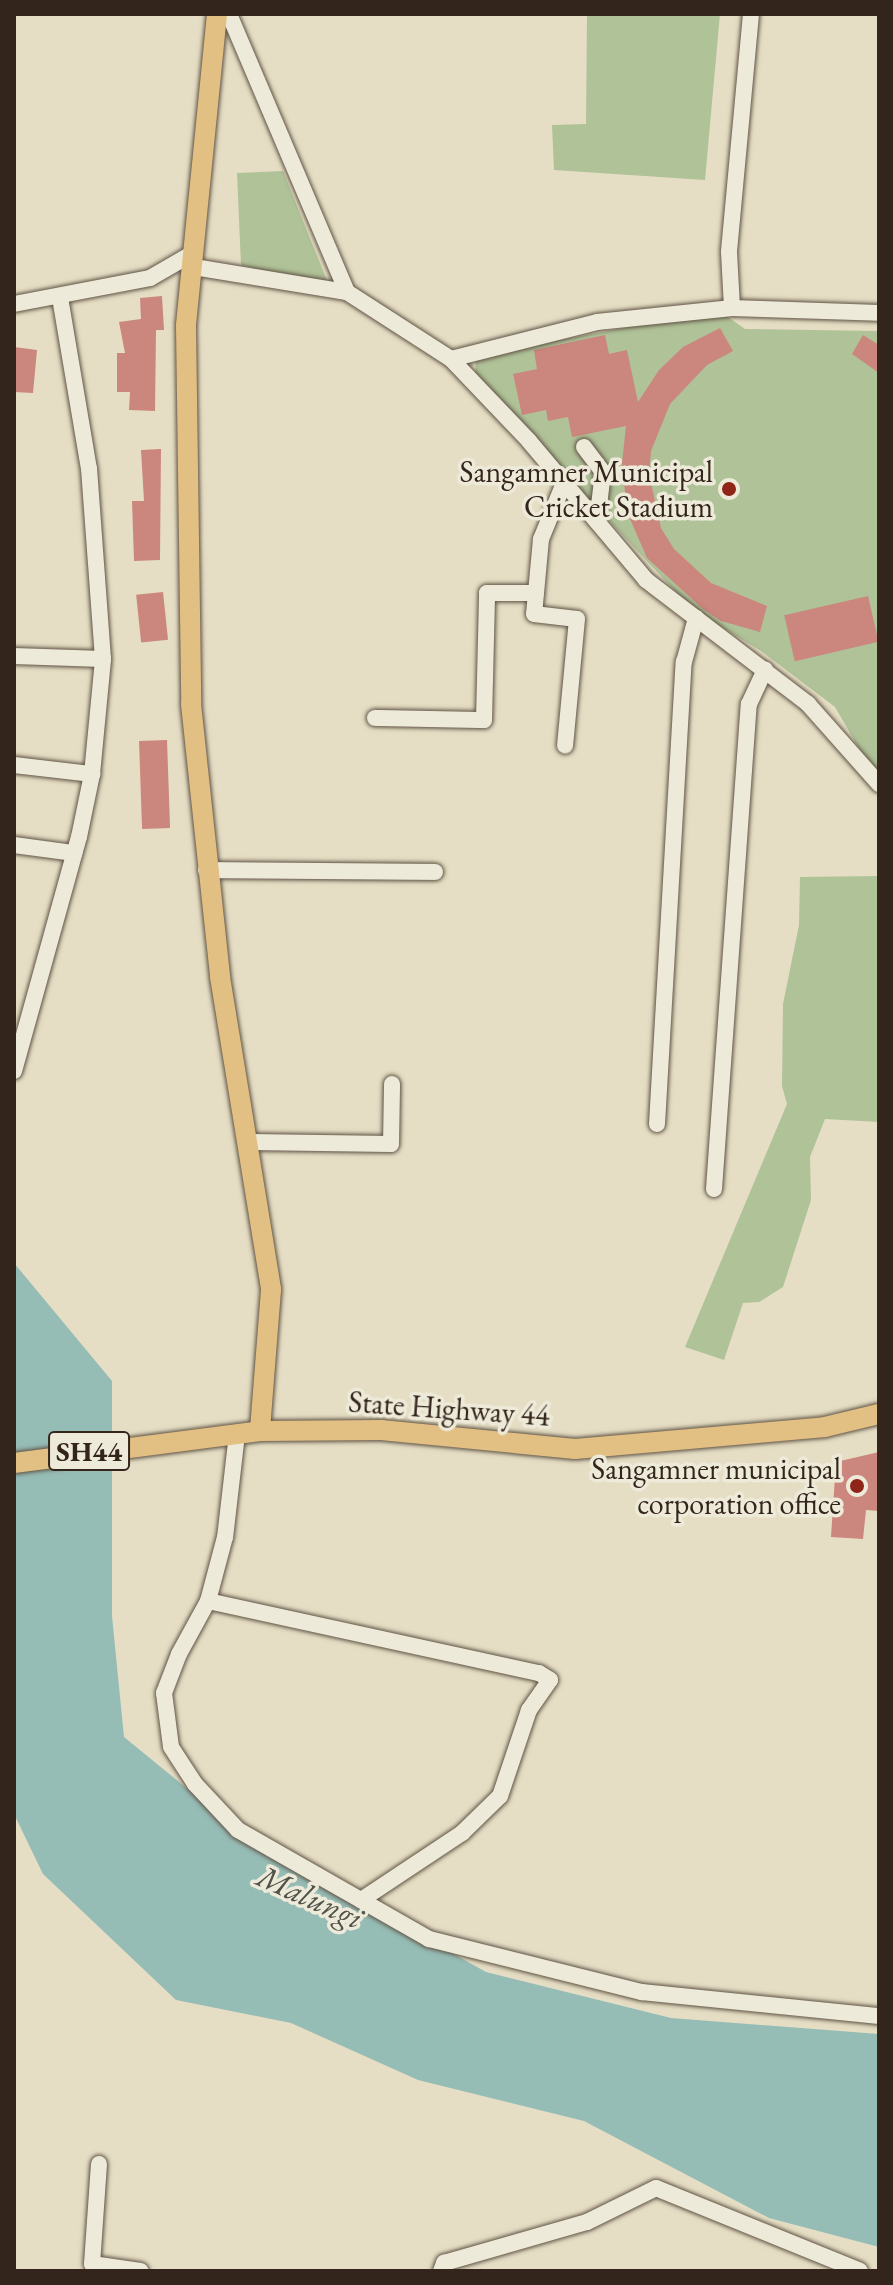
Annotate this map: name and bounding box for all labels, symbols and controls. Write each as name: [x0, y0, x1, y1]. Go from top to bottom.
place label: Sangamner Municipal Cricket Stadium: [460, 454, 713, 524]
marker: Sangamner Municipal Cricket Stadium: [720, 480, 738, 498]
street label: State Highway 44: [347, 1384, 551, 1434]
road number: SH44: [47, 1427, 131, 1475]
place label: Sangamner municipal corporation office: [591, 1451, 841, 1522]
marker: Sangamner municipal corporation office: [848, 1477, 866, 1495]
water label: Malungi: [251, 1857, 369, 1937]

